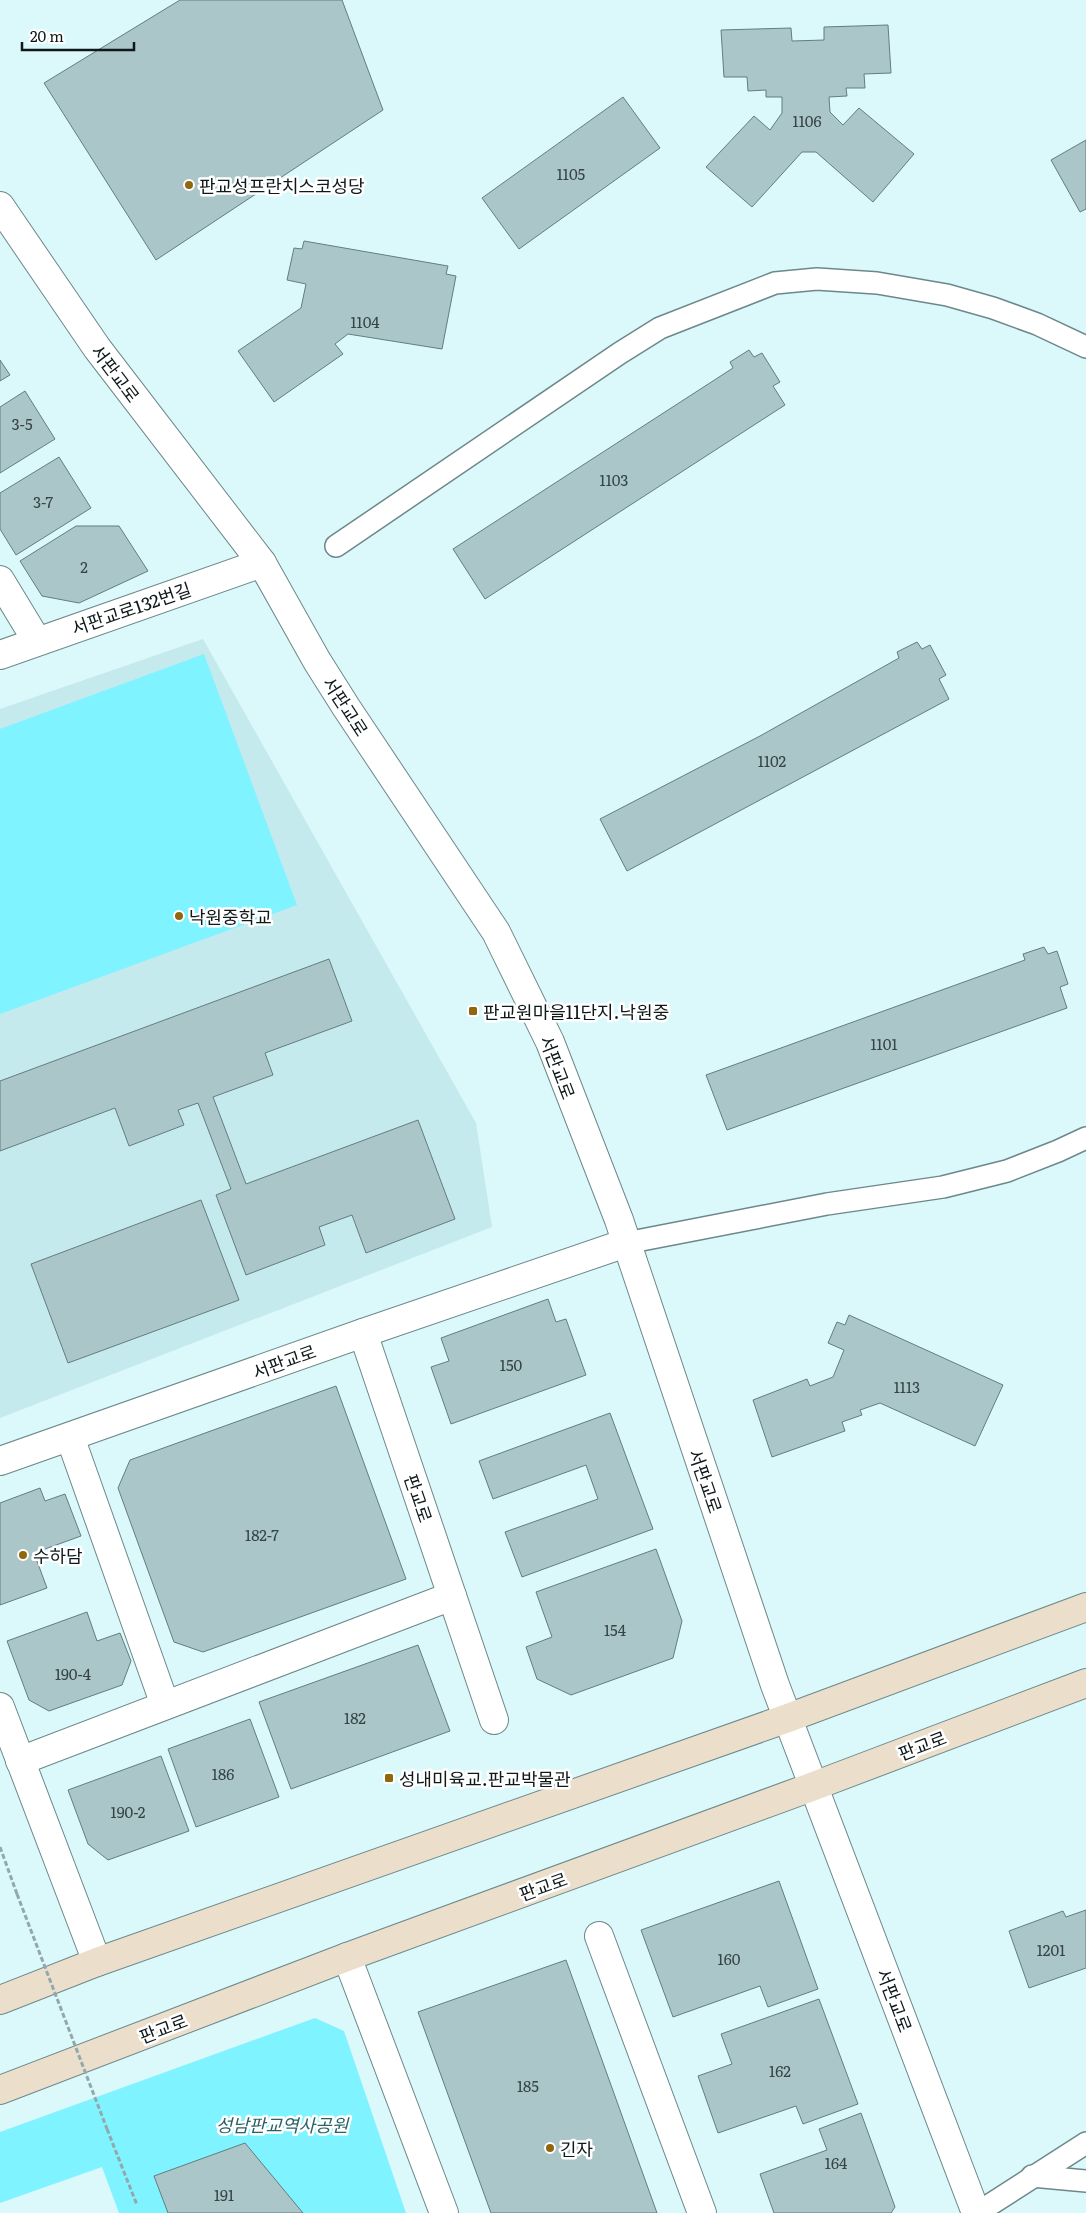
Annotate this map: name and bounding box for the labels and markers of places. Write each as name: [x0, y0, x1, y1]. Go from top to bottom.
place label: 판교성프란치스코성당: [199, 172, 365, 199]
marker: 판교성프란치스코성당: [183, 179, 195, 191]
place label: 낙원중학교: [189, 903, 272, 930]
marker: 낙원중학교: [173, 910, 185, 922]
place label: 판교원마을11단지.낙원중: [483, 998, 669, 1025]
marker: 판교원마을11단지.낙원중: [467, 1005, 479, 1017]
place label: 수하담: [33, 1542, 83, 1569]
marker: 수하담: [17, 1549, 29, 1561]
place label: 성내미육교.판교박물관: [399, 1765, 571, 1792]
marker: 성내미육교.판교박물관: [383, 1772, 395, 1784]
place label: 긴자: [560, 2135, 594, 2162]
marker: 긴자: [544, 2142, 556, 2154]

